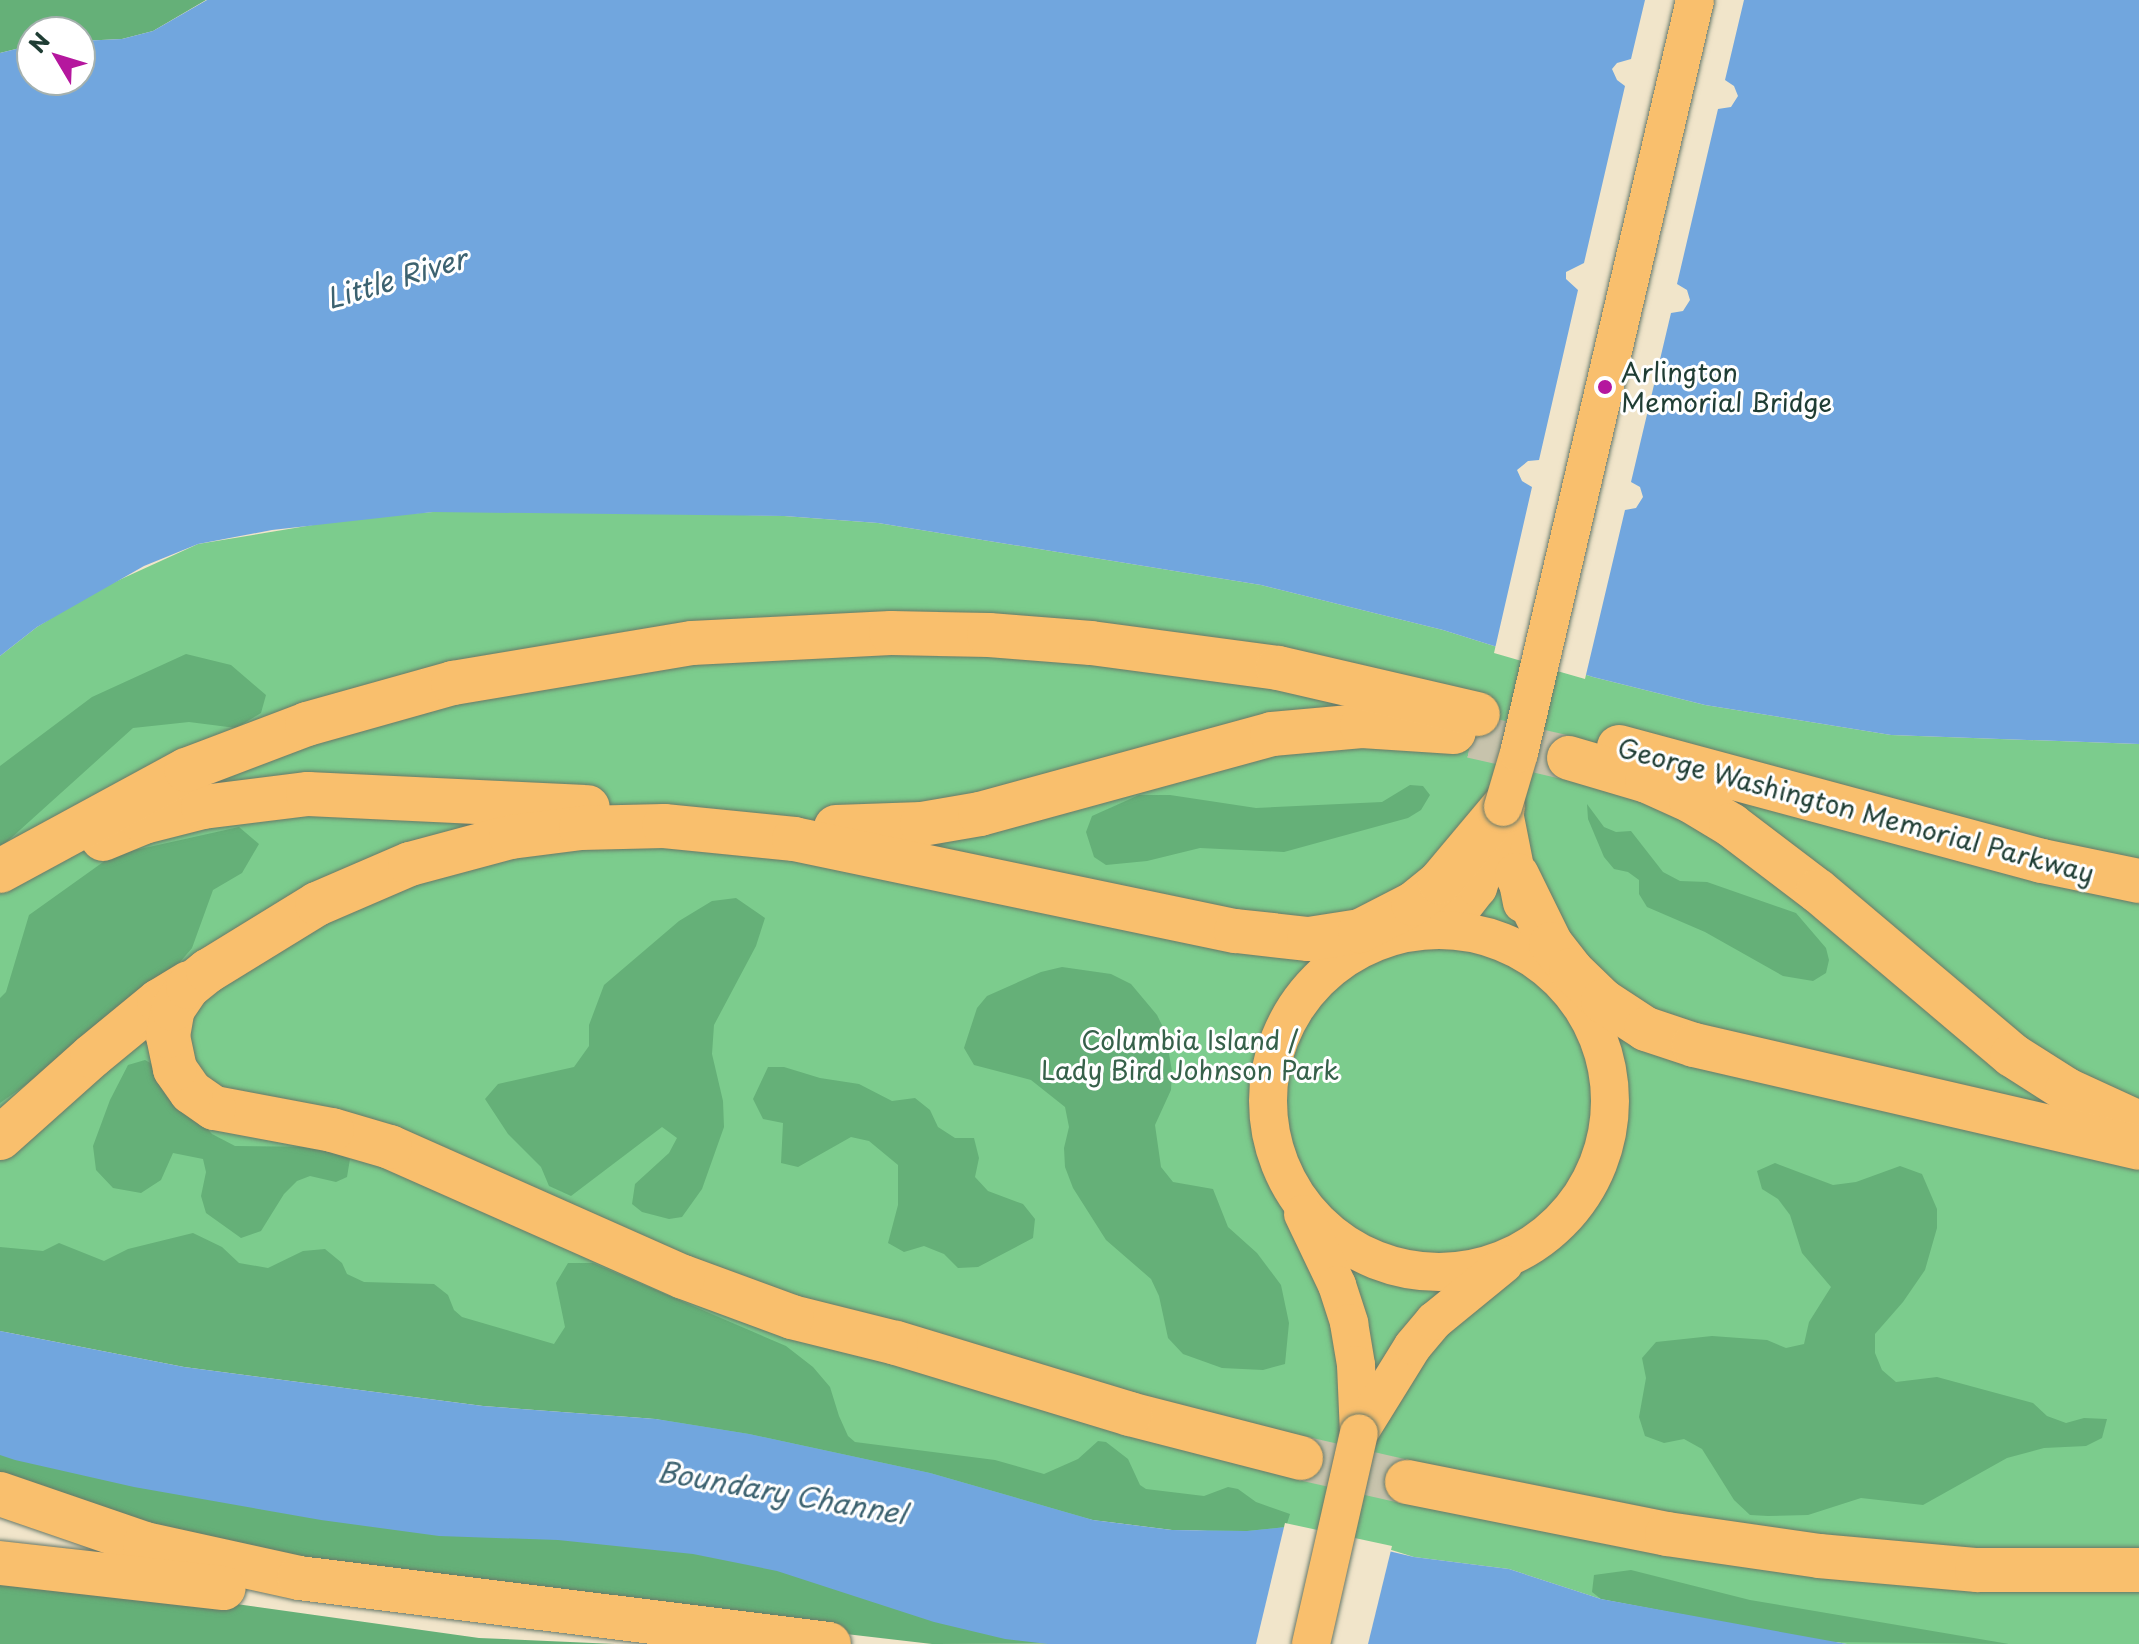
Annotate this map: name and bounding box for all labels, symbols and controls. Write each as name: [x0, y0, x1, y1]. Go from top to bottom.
north arrow: [16, 16, 96, 96]
text: N: [20, 25, 57, 59]
water label: Little River: [321, 240, 471, 316]
place label: Arlington Memorial Bridge: [1621, 356, 1830, 418]
marker: Arlington Memorial Bridge: [1596, 378, 1614, 396]
street label: George Washington Memorial Parkway: [1614, 731, 2098, 889]
park label: Columbia Island / Lady Bird Johnson Park: [1041, 1024, 1339, 1086]
water label: Boundary Channel: [655, 1454, 909, 1530]

